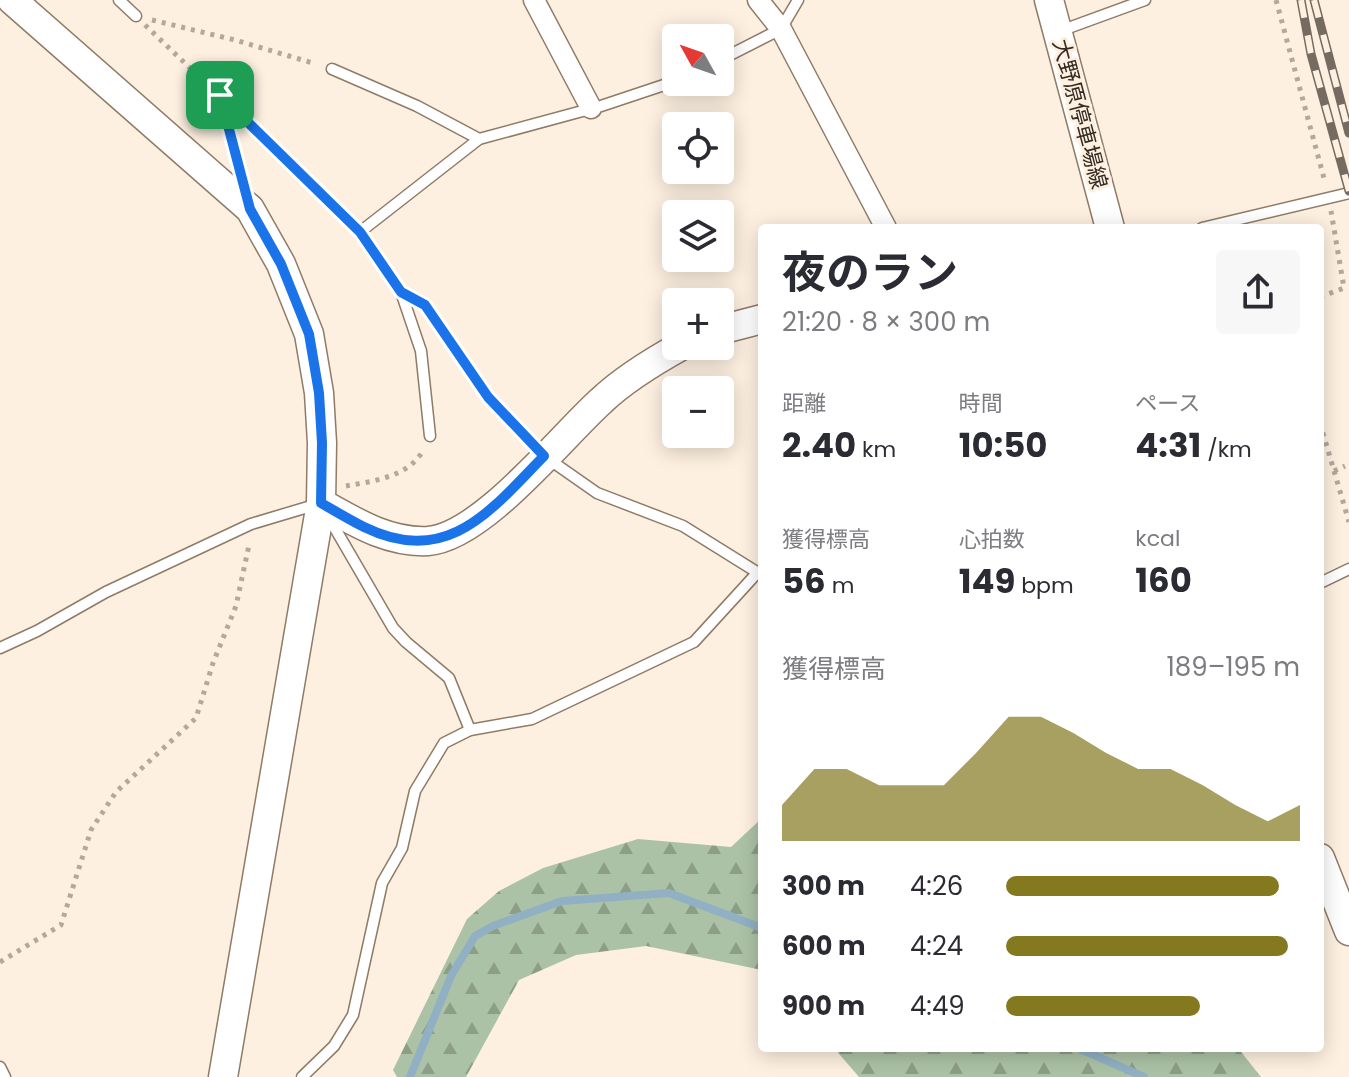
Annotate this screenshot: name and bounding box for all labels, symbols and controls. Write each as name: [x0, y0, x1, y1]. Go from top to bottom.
north arrow: [662, 24, 734, 96]
map controls: [662, 24, 734, 448]
street label: 大野原停車場線: [1045, 36, 1115, 192]
pin: [186, 61, 254, 129]
icon: arrive: [198, 73, 242, 117]
button: locate: [662, 112, 734, 184]
button: layers: [662, 200, 734, 272]
text: 夜のラン: [782, 242, 958, 303]
button: share: [1216, 250, 1300, 334]
button: +: [662, 288, 734, 360]
text: 21:20 · 8 × 300 m: [782, 304, 990, 340]
button: −: [662, 376, 734, 448]
text: 距離: [782, 388, 826, 419]
text: 時間: [959, 388, 1003, 419]
text: ペース: [1135, 388, 1200, 419]
text: 2.40: [782, 421, 856, 469]
text: 10:50: [959, 421, 1048, 469]
text: 4:31: [1135, 421, 1201, 469]
text: km: [856, 434, 896, 465]
text: /km: [1201, 434, 1252, 465]
text: kcal: [1135, 523, 1180, 554]
text: 獲得標高: [782, 524, 870, 555]
text: 心拍数: [959, 524, 1025, 555]
text: 160: [1135, 556, 1192, 604]
text: 56: [782, 557, 826, 605]
text: 149: [959, 557, 1015, 605]
text: m: [826, 570, 854, 601]
text: bpm: [1015, 570, 1074, 601]
text: 189–195 m: [1167, 649, 1300, 685]
text: 獲得標高: [782, 651, 886, 687]
text: 300 m: [782, 868, 865, 904]
text: 4:26: [910, 868, 963, 904]
text: 600 m: [782, 928, 866, 964]
text: 4:24: [910, 928, 963, 964]
text: 900 m: [782, 988, 865, 1024]
text: 4:49: [910, 988, 965, 1024]

